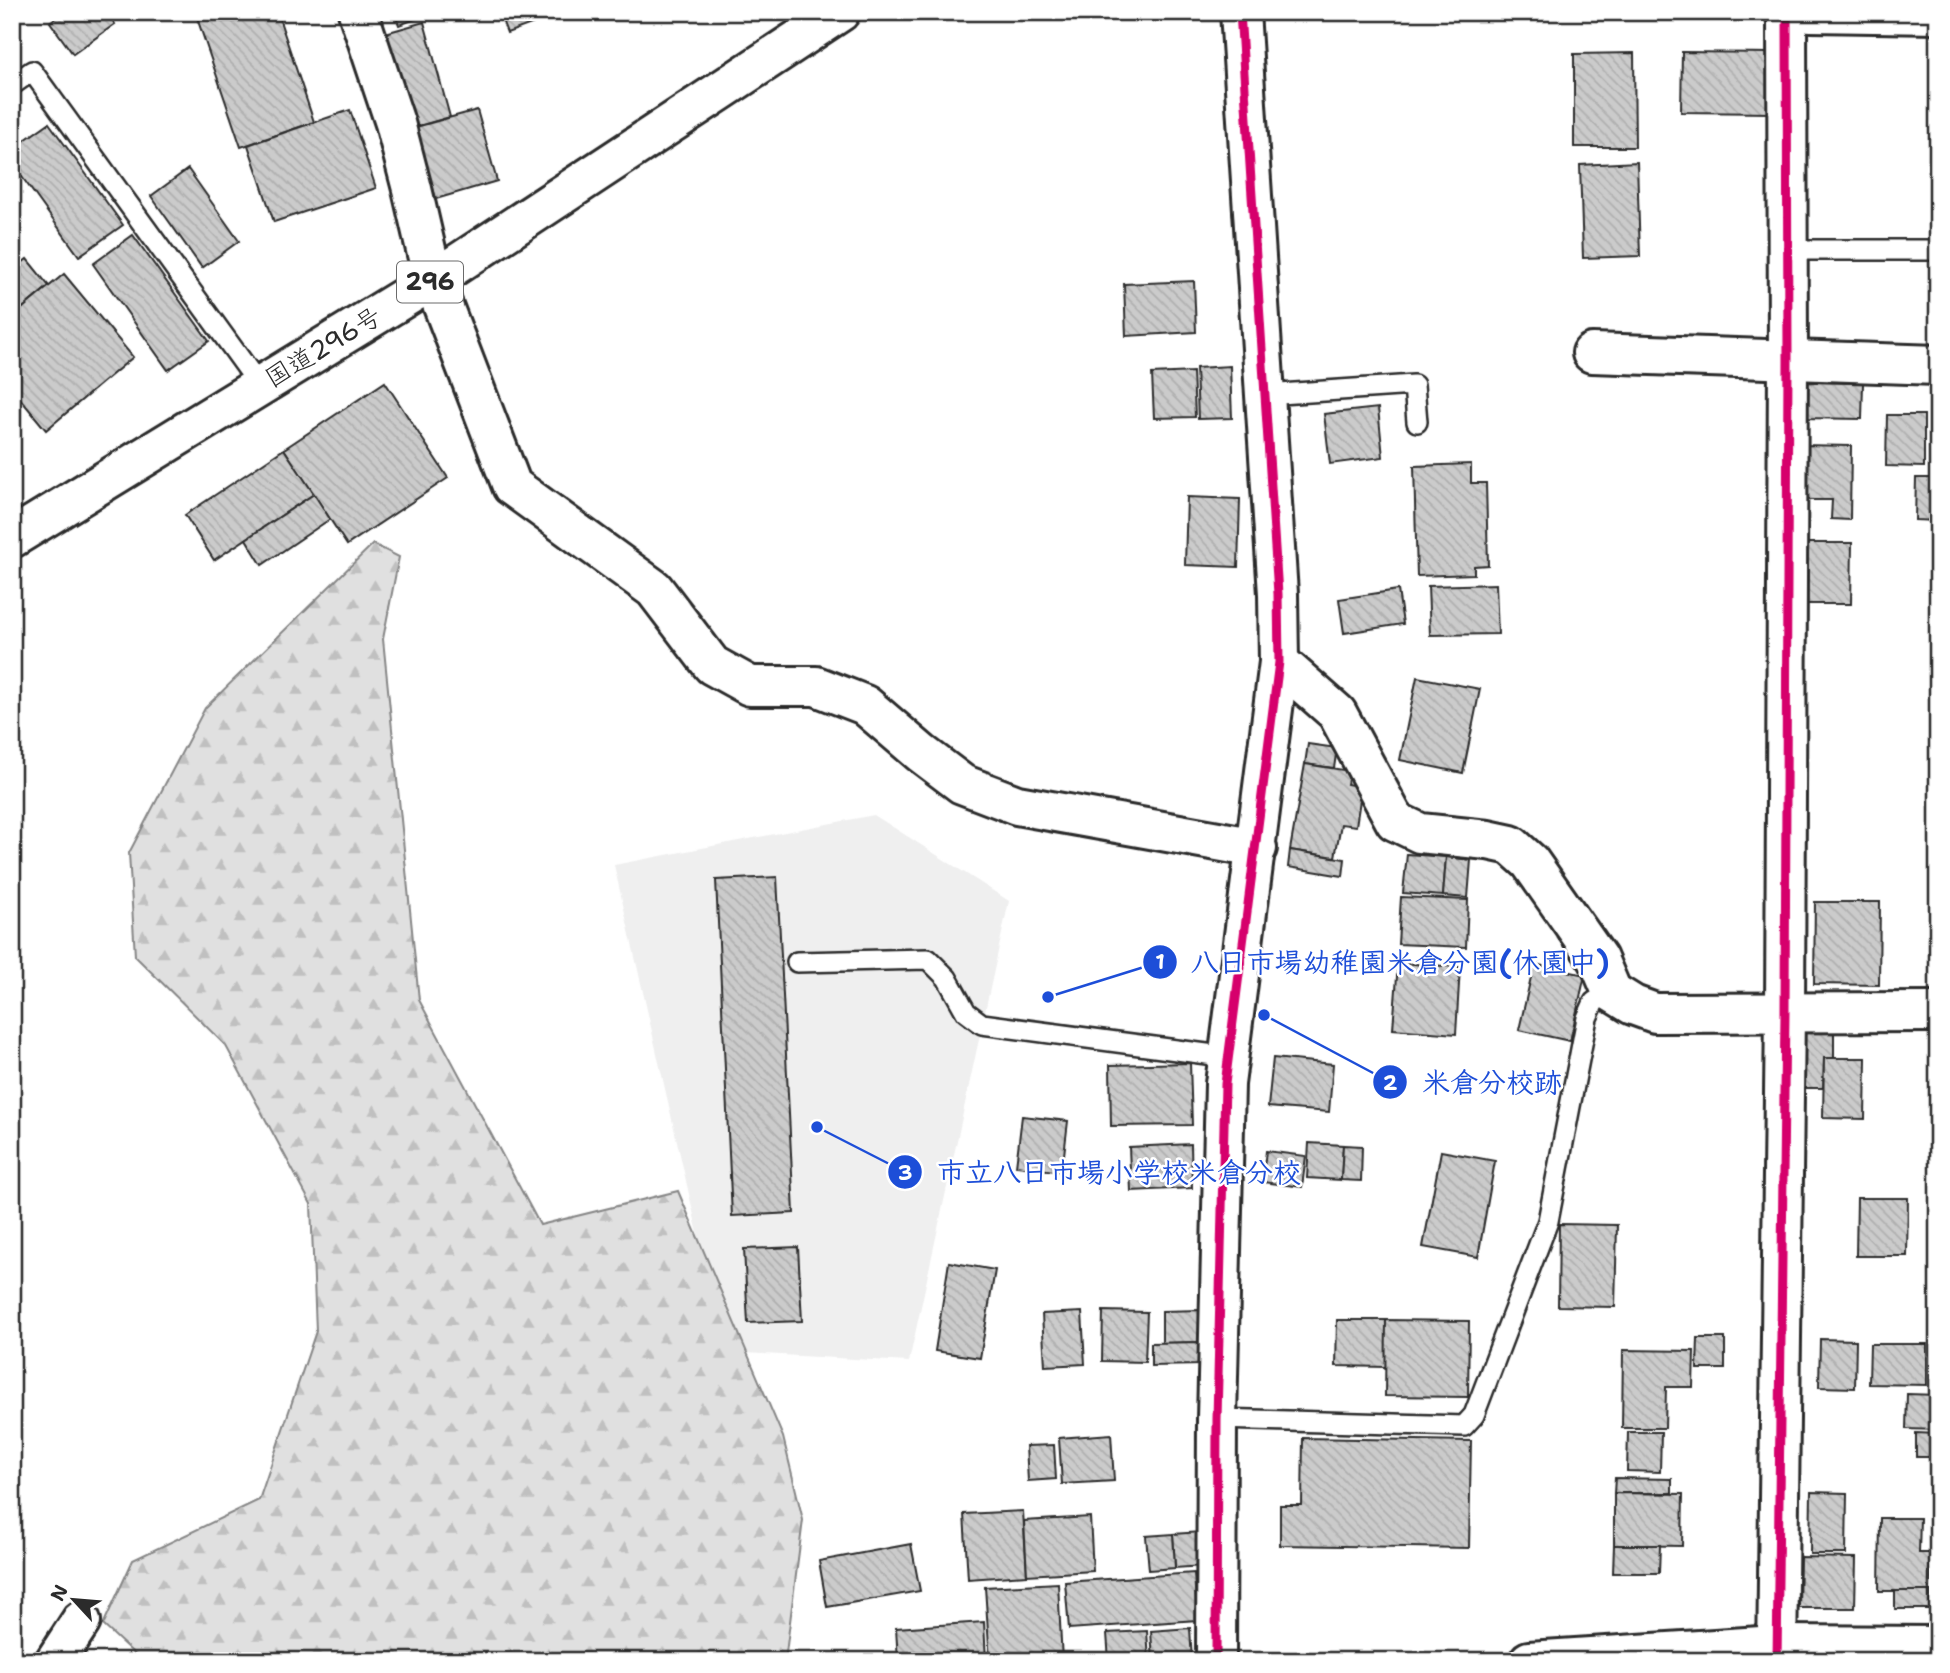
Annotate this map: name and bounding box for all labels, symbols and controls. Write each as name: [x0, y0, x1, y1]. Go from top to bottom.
road number: 296: [397, 262, 463, 302]
street label: 国道296号: [258, 298, 388, 395]
callout: 八日市場幼稚園米倉分園(休園中): [1142, 938, 1624, 987]
text: 八日市場幼稚園米倉分園(休園中): [1191, 943, 1609, 981]
text: 1: [1155, 948, 1165, 976]
callout: 米倉分校跡: [1373, 1058, 1576, 1107]
text: 米倉分校跡: [1422, 1063, 1562, 1101]
text: 2: [1383, 1069, 1398, 1097]
callout: 市立八日市場小学校米倉分校: [888, 1148, 1315, 1197]
text: 市立八日市場小学校米倉分校: [937, 1153, 1301, 1191]
text: 3: [898, 1159, 912, 1187]
north arrow: [38, 1564, 108, 1634]
text: N: [45, 1581, 74, 1605]

